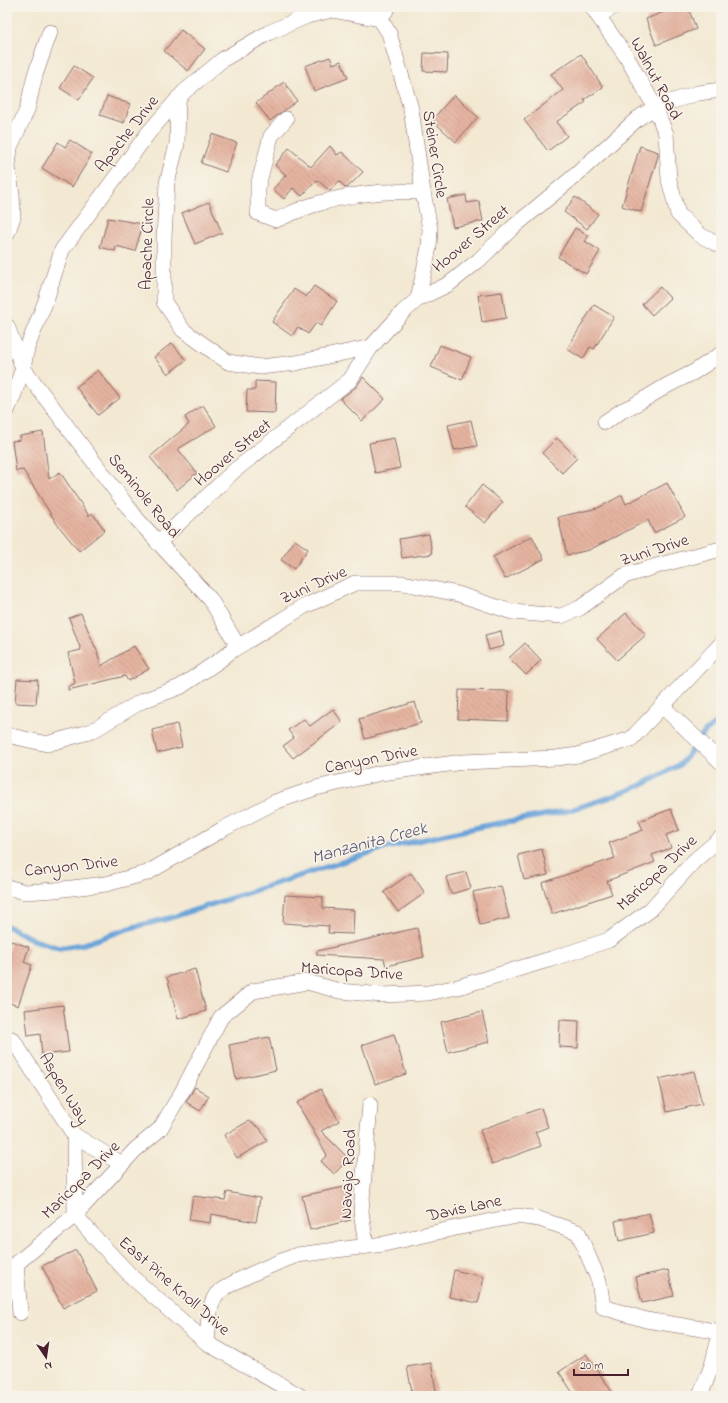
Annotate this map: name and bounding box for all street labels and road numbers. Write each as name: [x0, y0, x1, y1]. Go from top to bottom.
street label: Walnut Road: [623, 33, 688, 125]
street label: Apache Drive: [89, 90, 166, 178]
street label: Steiner Circle: [415, 109, 454, 200]
street label: Apache Circle: [133, 197, 162, 290]
street label: Hoover Street: [427, 199, 515, 279]
street label: Hoover Street: [189, 413, 277, 493]
street label: Seminole Road: [102, 448, 186, 544]
street label: Zuni Drive: [617, 528, 692, 573]
street label: Zuni Drive: [276, 559, 351, 611]
street label: Canyon Drive: [323, 738, 420, 782]
street label: Maricopa Drive: [611, 829, 703, 917]
street label: Canyon Drive: [23, 849, 120, 885]
street label: Maricopa Drive: [300, 955, 404, 988]
street label: Aspen Way: [31, 1048, 95, 1130]
street label: Navajo Road: [334, 1128, 363, 1220]
street label: Maricopa Drive: [36, 1135, 126, 1225]
street label: Davis Lane: [424, 1188, 504, 1229]
street label: East Pine Knoll Drive: [113, 1231, 236, 1342]

